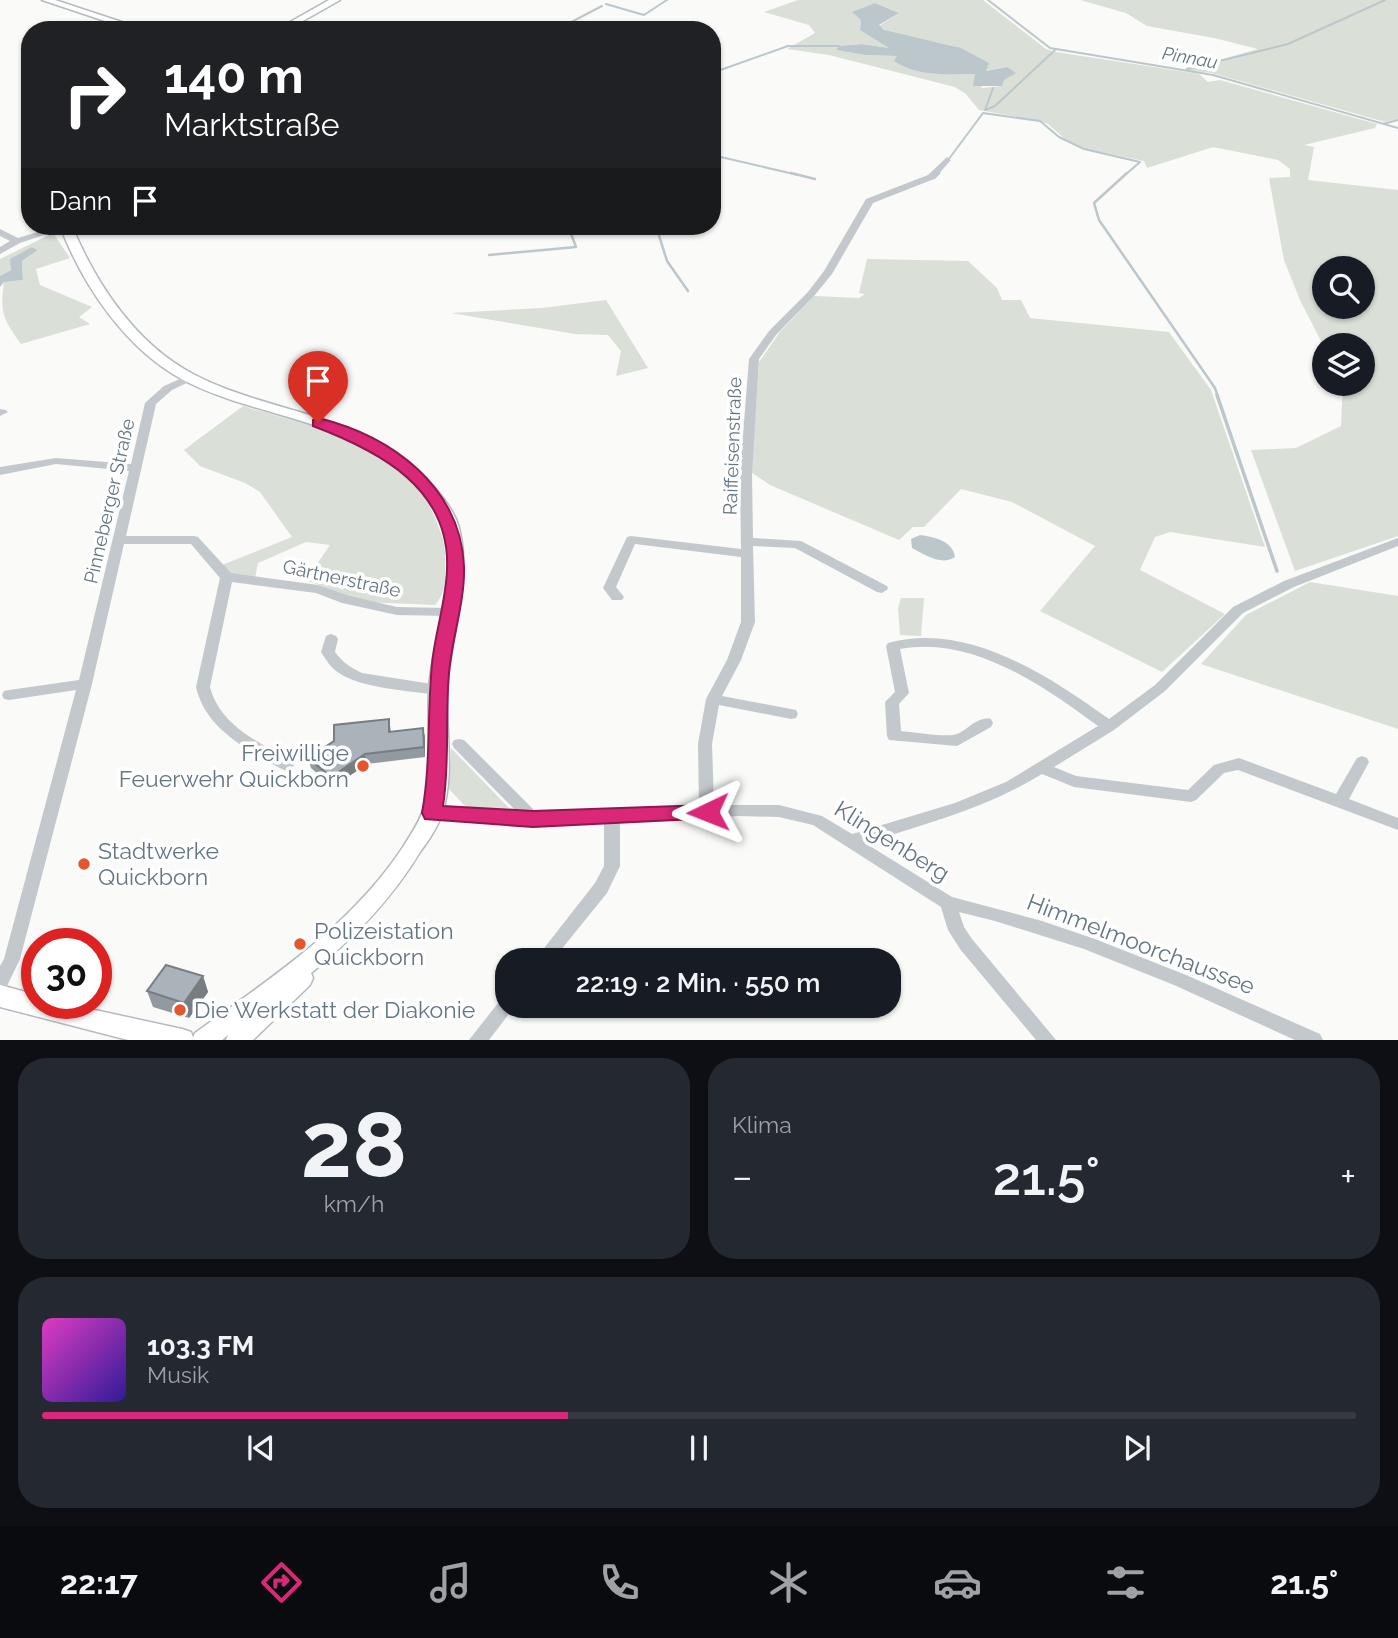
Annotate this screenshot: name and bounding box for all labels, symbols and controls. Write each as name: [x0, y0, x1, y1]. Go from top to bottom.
water label: Pinnau: [1161, 42, 1219, 73]
text: 140 m: [164, 47, 304, 104]
icon: right: [49, 49, 140, 140]
text: Marktstraße: [164, 106, 339, 143]
icon: arrive: [126, 182, 164, 220]
text: Dann: [49, 186, 112, 216]
map controls: [1312, 256, 1375, 396]
button: search: [1312, 256, 1375, 319]
button: layers: [1312, 333, 1375, 396]
pin: [288, 351, 348, 423]
icon: arrive: [299, 362, 337, 400]
street label: Raiffeisenstraße: [719, 376, 745, 516]
street label: Pinneberger Straße: [79, 416, 139, 586]
street label: Gärtnerstraße: [281, 555, 403, 601]
place label: Freiwillige Feuerwehr Quickborn: [119, 739, 349, 792]
marker: Freiwillige Feuerwehr Quickborn: [355, 758, 371, 774]
position arrow: [671, 775, 745, 849]
street label: Klingenberg: [830, 795, 955, 887]
place label: Stadtwerke Quickborn: [98, 837, 219, 890]
marker: Stadtwerke Quickborn: [76, 856, 92, 872]
street label: Himmelmoorchaussee: [1024, 888, 1259, 999]
place label: Polizeistation Quickborn: [314, 917, 454, 970]
speed limit sign: 30: [21, 928, 112, 1019]
marker: Polizeistation Quickborn: [292, 936, 308, 952]
text: 22:19 · 2 Min. · 550 m: [576, 968, 820, 998]
place label: Die Werkstatt der Diakonie: [194, 996, 475, 1023]
marker: Die Werkstatt der Diakonie: [172, 1002, 188, 1018]
text: 28: [301, 1091, 407, 1198]
text: Klima: [732, 1111, 792, 1138]
text: 21.5°: [993, 1146, 1100, 1207]
text: −: [732, 1154, 752, 1199]
text: +: [1340, 1154, 1356, 1199]
text: km/h: [324, 1190, 384, 1217]
text: 103.3 FM: [147, 1331, 254, 1361]
text: Musik: [147, 1361, 209, 1388]
icon: previous: [242, 1429, 280, 1467]
icon: pause: [680, 1429, 718, 1467]
icon: next: [1118, 1429, 1156, 1467]
icon: directions: [257, 1558, 306, 1607]
icon: music: [426, 1558, 475, 1607]
icon: phone: [595, 1558, 644, 1607]
icon: climate: [764, 1558, 813, 1607]
icon: car: [933, 1558, 982, 1607]
icon: filters: [1101, 1558, 1150, 1607]
text: 22:17: [60, 1564, 138, 1601]
text: 21.5°: [1270, 1564, 1338, 1601]

